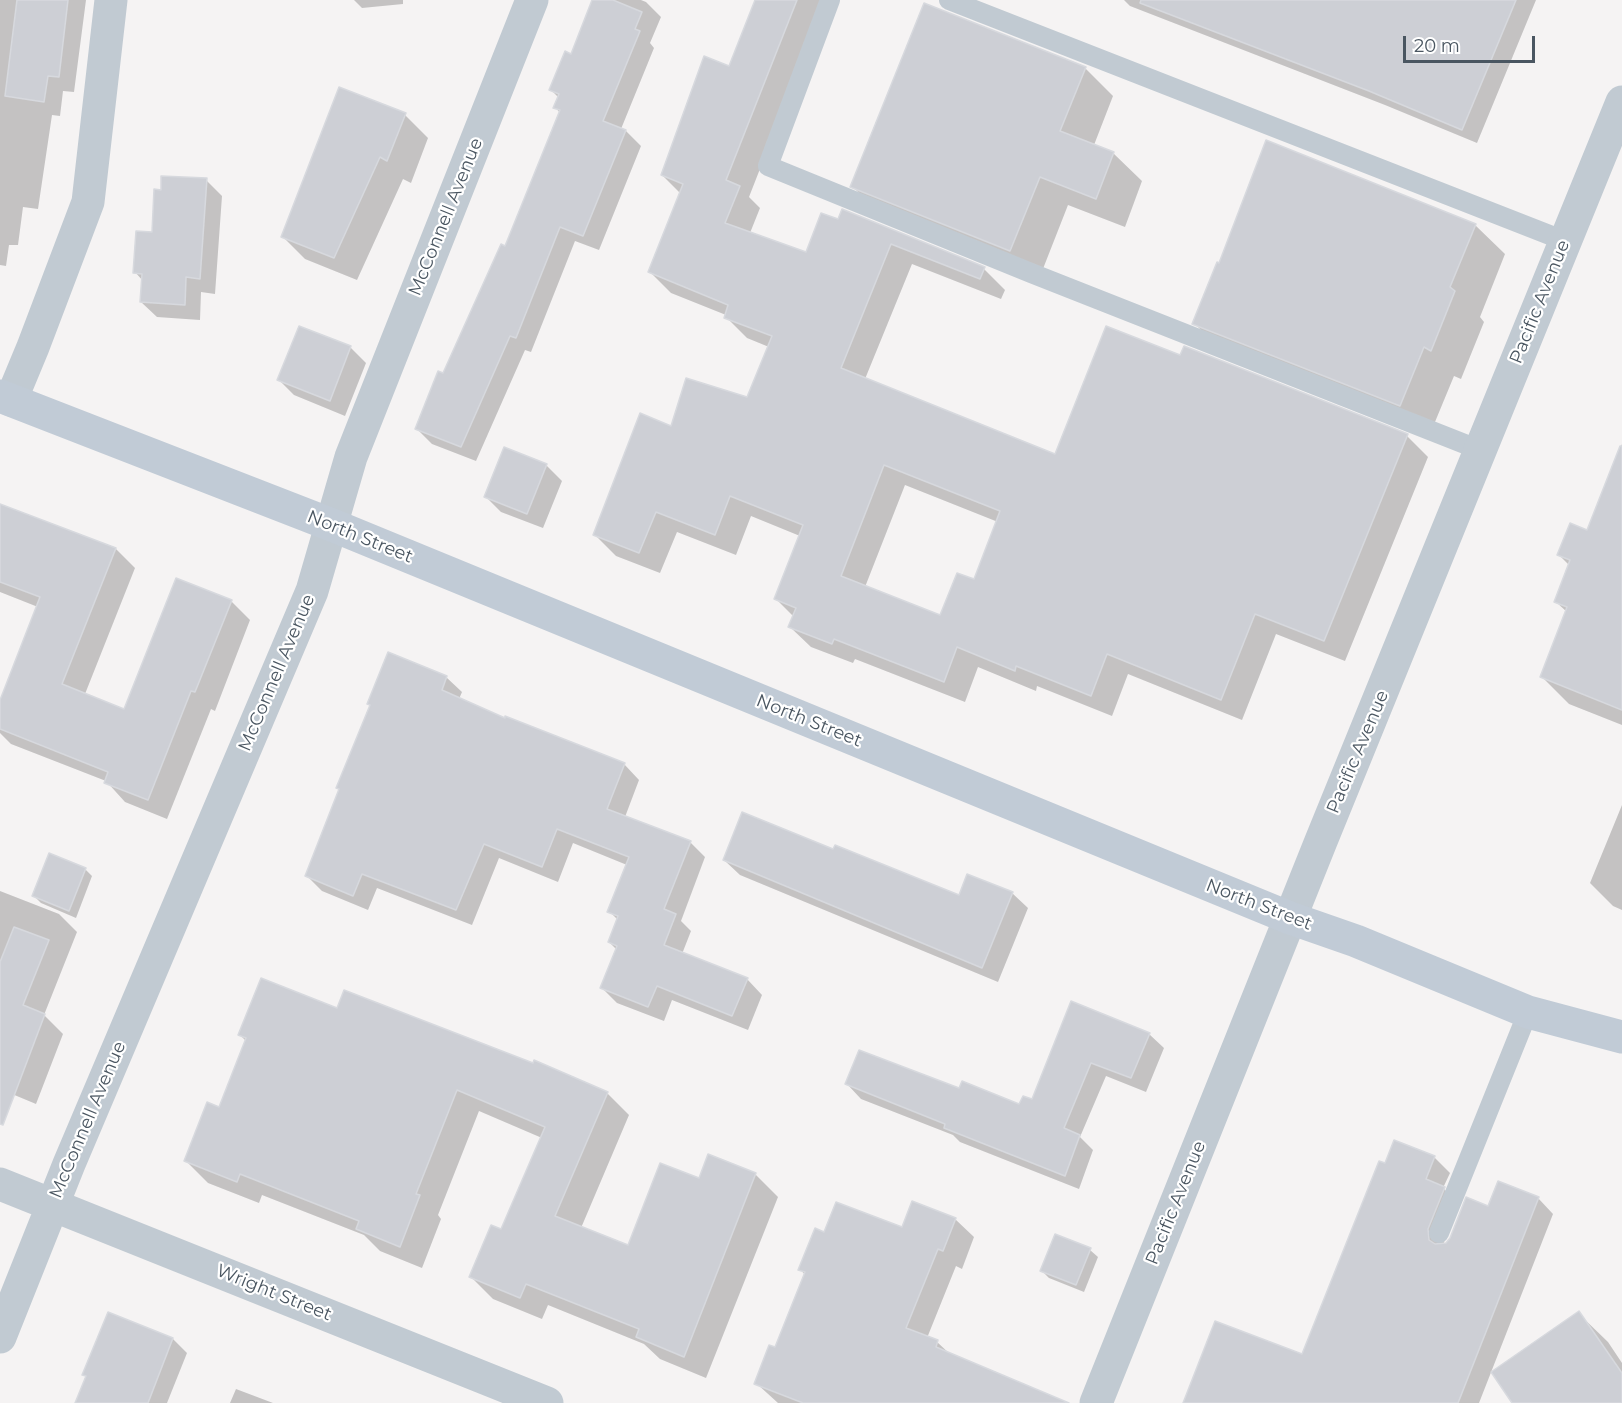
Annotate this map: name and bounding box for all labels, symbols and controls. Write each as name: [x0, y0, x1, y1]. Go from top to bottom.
scale bar: [1406, 24, 1538, 62]
text: 20 m: [1414, 35, 1460, 57]
street label: McConnell Avenue: [404, 135, 488, 299]
street label: Pacific Avenue: [1505, 237, 1575, 367]
street label: North Street: [304, 506, 416, 568]
street label: McConnell Avenue: [234, 591, 320, 755]
street label: Pacific Avenue: [1322, 687, 1394, 817]
street label: North Street: [753, 690, 865, 752]
street label: North Street: [1203, 875, 1315, 935]
street label: McConnell Avenue: [45, 1038, 131, 1202]
street label: Pacific Avenue: [1141, 1138, 1211, 1268]
street label: Wright Street: [213, 1260, 335, 1326]

